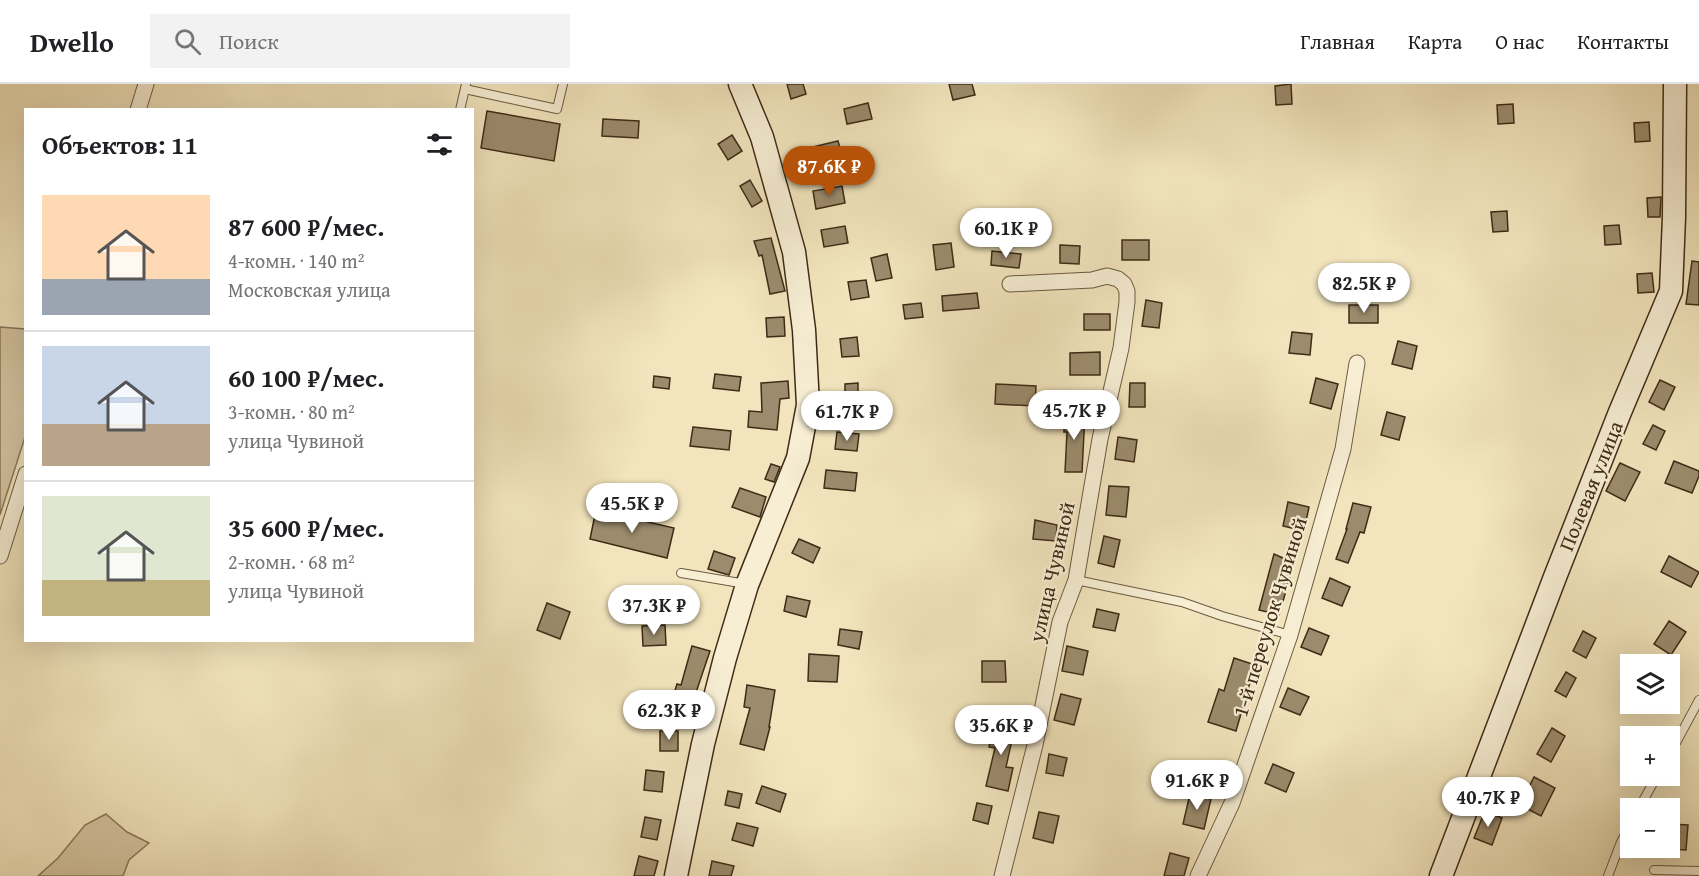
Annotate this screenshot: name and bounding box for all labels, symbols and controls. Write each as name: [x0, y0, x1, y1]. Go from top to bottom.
search box: [150, 14, 570, 68]
text: Dwello: [30, 21, 114, 62]
icon: search: [171, 25, 204, 58]
text: Поиск: [219, 25, 279, 57]
text: Главная: [1300, 26, 1375, 57]
text: Карта: [1408, 26, 1462, 57]
text: О нас: [1495, 26, 1544, 57]
text: Контакты: [1577, 26, 1669, 57]
text: Объектов: 11: [42, 125, 198, 164]
icon: filters: [423, 128, 456, 161]
pin: 87.6K ₽: [774, 146, 884, 197]
text: 87.6K ₽: [797, 151, 861, 180]
text: 87 600 ₽/мес.: [228, 207, 384, 246]
pin: 60.1K ₽: [951, 208, 1061, 259]
text: 60.1K ₽: [974, 213, 1038, 242]
icon: home: [90, 219, 162, 291]
text: 4-комн. · 140 m²: [228, 246, 364, 275]
pin: 82.5K ₽: [1309, 263, 1419, 314]
text: 82.5K ₽: [1332, 268, 1396, 297]
text: Московская улица: [228, 275, 391, 304]
text: 60 100 ₽/мес.: [228, 358, 384, 397]
icon: home: [90, 370, 162, 442]
pin: 45.7K ₽: [1019, 390, 1129, 441]
pin: 61.7K ₽: [792, 391, 902, 442]
text: 45.7K ₽: [1042, 395, 1106, 424]
text: 61.7K ₽: [815, 396, 879, 425]
text: 3-комн. · 80 m²: [228, 397, 355, 426]
street label: Полевая улица: [1550, 416, 1631, 556]
text: улица Чувиной: [228, 426, 364, 455]
pin: 45.5K ₽: [577, 483, 687, 534]
text: 45.5K ₽: [600, 488, 664, 517]
street label: улица Чувиной: [1020, 499, 1083, 646]
text: 35 600 ₽/мес.: [228, 508, 384, 547]
street label: 1-й переулок Чувиной: [1224, 513, 1315, 721]
icon: home: [90, 520, 162, 592]
text: 2-комн. · 68 m²: [228, 547, 355, 576]
text: улица Чувиной: [228, 576, 364, 605]
pin: 37.3K ₽: [599, 585, 709, 636]
text: 37.3K ₽: [622, 590, 686, 619]
map controls: [1620, 654, 1680, 858]
button: layers: [1620, 654, 1680, 714]
pin: 62.3K ₽: [614, 690, 724, 741]
text: 62.3K ₽: [637, 695, 701, 724]
pin: 35.6K ₽: [946, 705, 1056, 756]
text: 35.6K ₽: [969, 710, 1033, 739]
button: +: [1620, 726, 1680, 786]
pin: 91.6K ₽: [1142, 760, 1252, 811]
text: 91.6K ₽: [1165, 765, 1229, 794]
pin: 40.7K ₽: [1433, 777, 1543, 828]
text: 40.7K ₽: [1456, 782, 1520, 811]
button: −: [1620, 798, 1680, 858]

